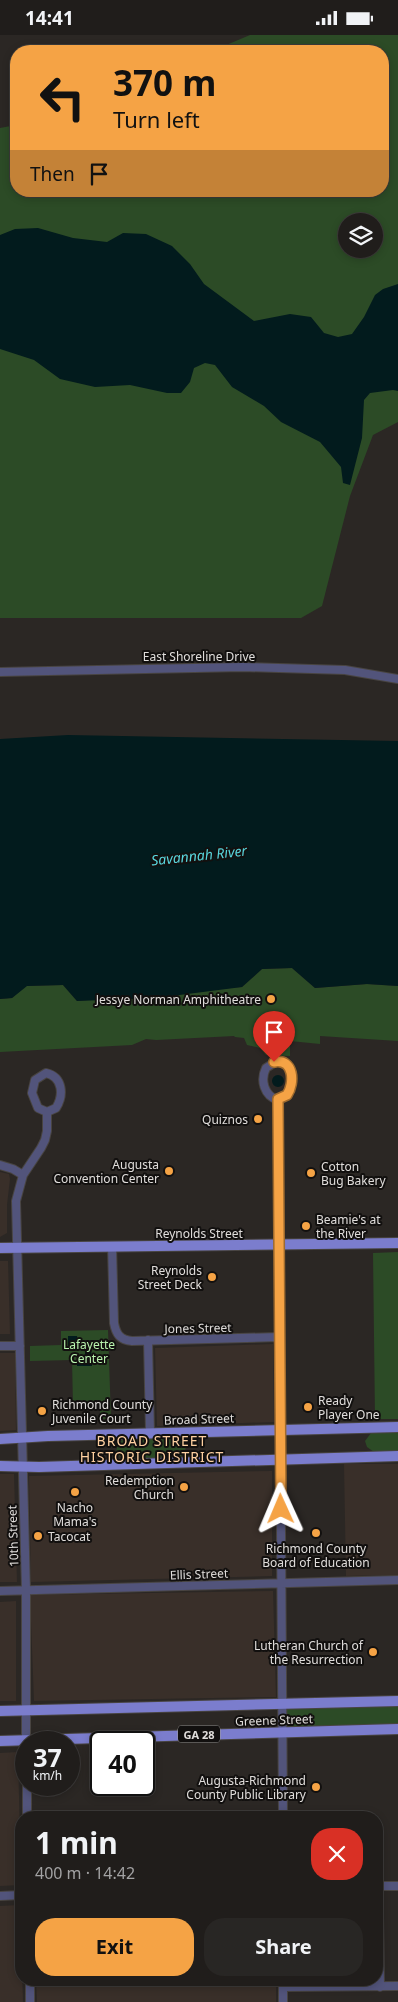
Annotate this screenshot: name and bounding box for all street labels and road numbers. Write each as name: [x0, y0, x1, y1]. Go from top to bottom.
street label: East Shoreline Drive: [143, 648, 255, 665]
street label: Reynolds Street: [155, 1225, 243, 1242]
street label: Jones Street: [163, 1319, 232, 1337]
street label: Broad Street: [163, 1409, 235, 1429]
street label: 10th Street: [3, 1504, 23, 1567]
street label: Ellis Street: [170, 1564, 229, 1584]
street label: Greene Street: [235, 1710, 314, 1730]
road number: GA 28: [178, 1725, 220, 1743]

